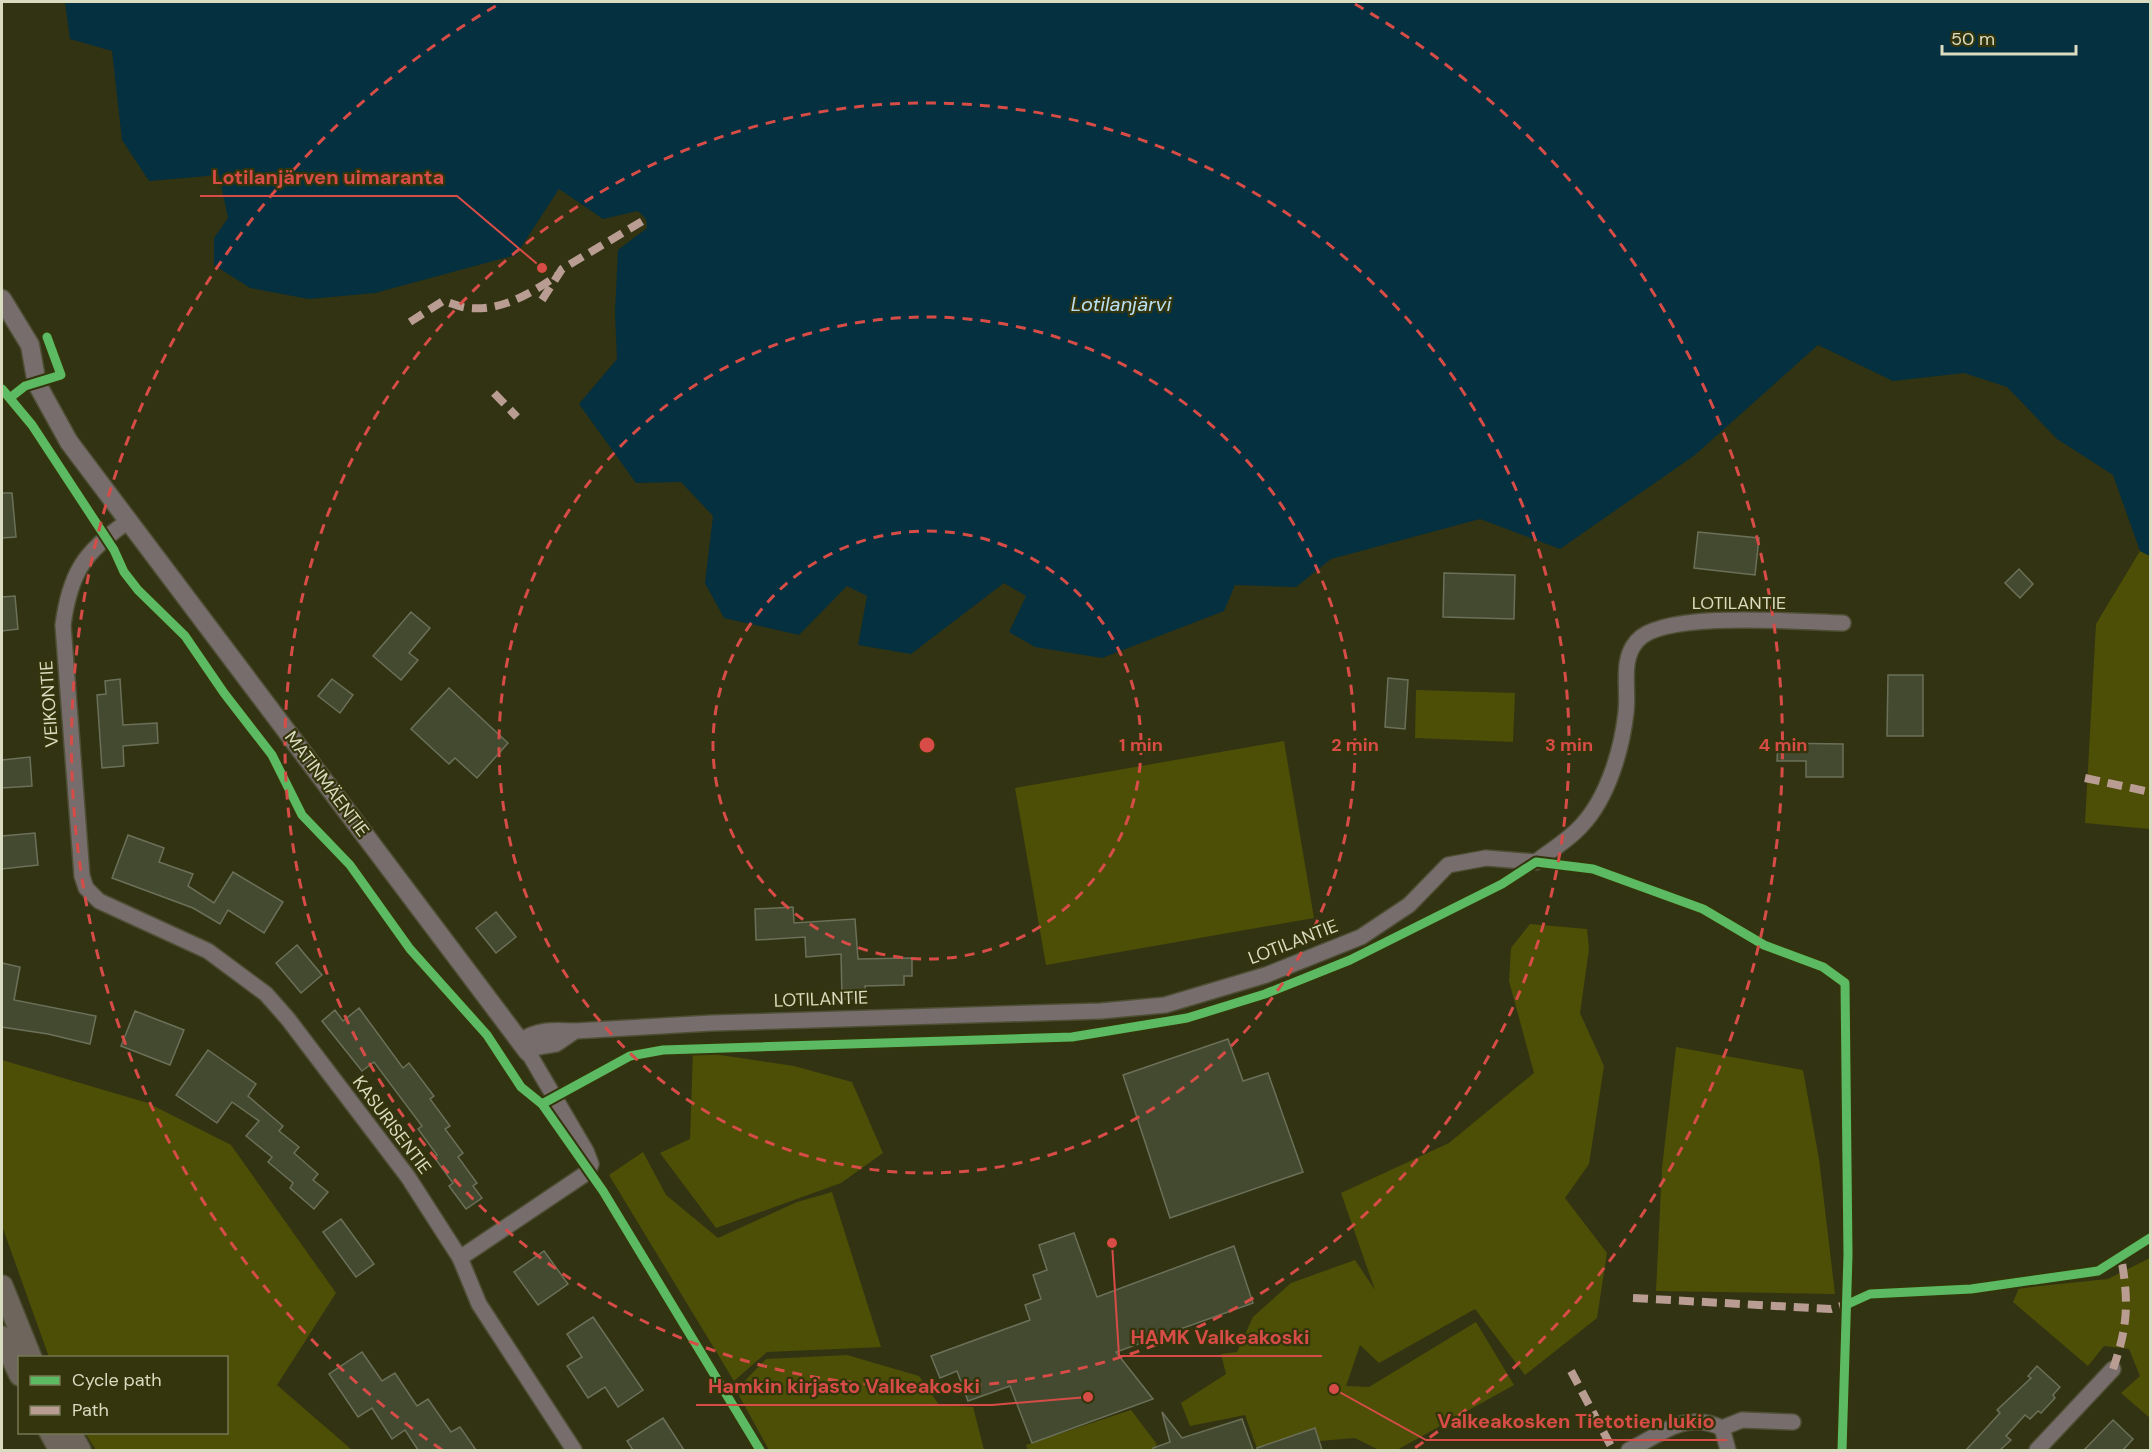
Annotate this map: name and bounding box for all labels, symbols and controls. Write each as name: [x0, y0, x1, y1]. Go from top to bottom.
scale bar: [1942, 18, 2076, 56]
text: 50 m: [1951, 27, 1995, 51]
callout: Lotilanjärven uimaranta: [200, 158, 457, 196]
text: Lotilanjärven uimaranta: [212, 164, 444, 190]
water label: Lotilanjärvi: [1071, 291, 1172, 317]
street label: LOTILANTIE: [1692, 591, 1786, 615]
street label: VEIKONTIE: [34, 660, 64, 748]
street label: MATINMÄENTIE: [279, 726, 375, 842]
text: 1 min: [1119, 733, 1163, 757]
text: 2 min: [1331, 733, 1379, 757]
text: 3 min: [1545, 733, 1593, 757]
text: 4 min: [1759, 733, 1807, 757]
centre of rings: [917, 735, 937, 755]
street label: LOTILANTIE: [1245, 914, 1341, 970]
street label: LOTILANTIE: [773, 985, 869, 1013]
street label: KASURISENTIE: [347, 1071, 437, 1179]
callout: HAMK Valkeakoski: [1119, 1318, 1322, 1356]
text: HAMK Valkeakoski: [1131, 1324, 1309, 1350]
legend: [18, 1356, 228, 1434]
callout: Hamkin kirjasto Valkeakoski: [696, 1367, 992, 1405]
text: Cycle path: [72, 1368, 162, 1392]
text: Hamkin kirjasto Valkeakoski: [708, 1373, 980, 1399]
text: Path: [72, 1398, 109, 1422]
callout: Valkeakosken Tietotien lukio: [1426, 1402, 1727, 1440]
text: Valkeakosken Tietotien lukio: [1437, 1408, 1715, 1434]

